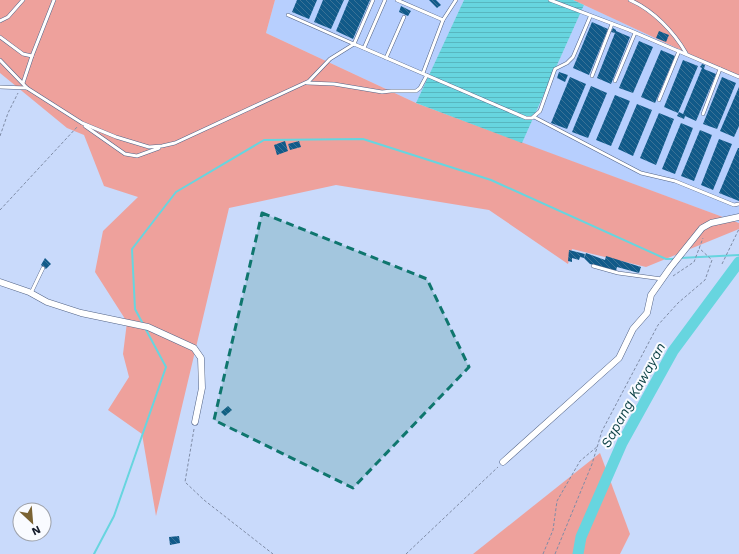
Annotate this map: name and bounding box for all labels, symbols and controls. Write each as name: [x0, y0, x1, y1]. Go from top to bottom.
water label: Sapang Kawayan: [597, 340, 669, 450]
north arrow: [12, 502, 52, 542]
text: N: [30, 523, 43, 538]

